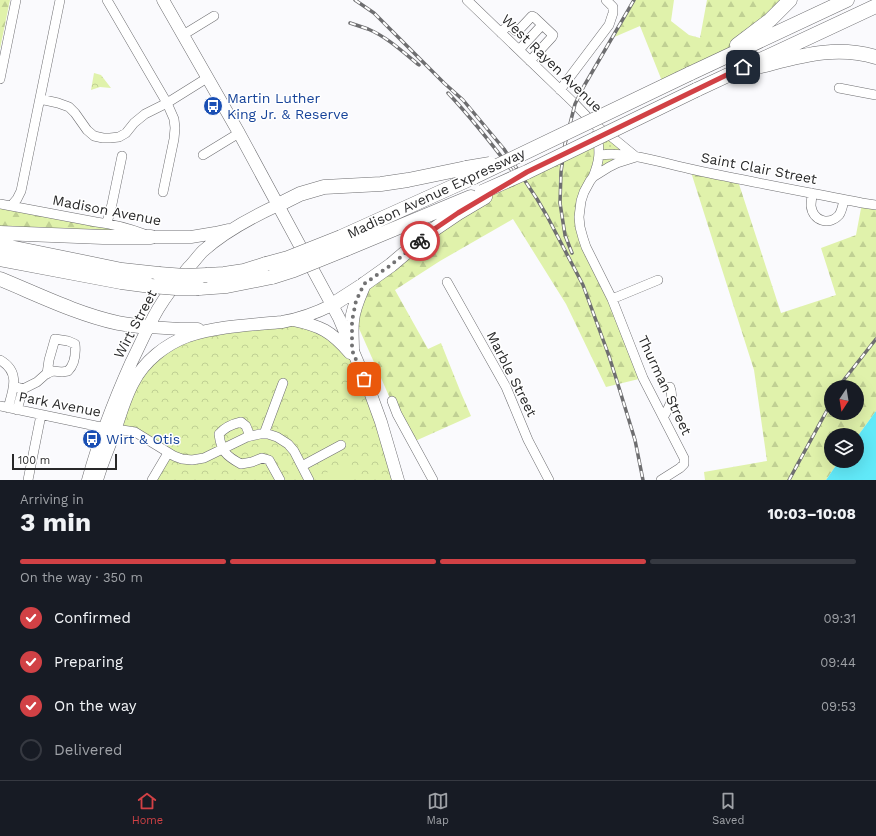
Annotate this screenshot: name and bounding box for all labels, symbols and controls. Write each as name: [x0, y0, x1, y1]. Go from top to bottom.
street label: West Rayen Avenue: [498, 11, 606, 115]
pin: [726, 50, 760, 84]
icon: home: [732, 56, 754, 78]
place label: Martin Luther King Jr. & Reserve: [227, 90, 349, 122]
bus stop icon: Martin Luther King Jr. & Reserve: [202, 95, 224, 117]
street label: Madison Avenue Expressway: [344, 144, 528, 241]
street label: Saint Clair Street: [700, 149, 818, 187]
street label: Madison Avenue: [51, 192, 163, 228]
courier: [400, 221, 440, 261]
icon: bike: [409, 230, 431, 252]
street label: Wirt Street: [110, 287, 160, 361]
street label: Marble Street: [484, 329, 540, 419]
street label: Thurman Street: [635, 333, 695, 437]
pin: [347, 362, 381, 396]
icon: bag: [353, 368, 375, 390]
north arrow: [824, 380, 864, 420]
map controls: [824, 380, 864, 468]
street label: Park Avenue: [17, 388, 103, 420]
bus stop icon: Wirt & Otis: [81, 428, 103, 450]
button: layers: [824, 428, 864, 468]
place label: Wirt & Otis: [106, 431, 180, 447]
scale bar: [12, 452, 117, 471]
text: 100 m: [18, 454, 50, 467]
text: Arriving in: [20, 492, 84, 507]
text: 10:03–10:08: [767, 505, 856, 523]
text: 3 min: [20, 507, 91, 537]
text: On the way · 350 m: [20, 570, 143, 585]
icon: check: [20, 607, 42, 629]
text: Confirmed: [54, 609, 131, 627]
text: 09:31: [823, 611, 856, 626]
icon: check: [20, 651, 42, 673]
text: Preparing: [54, 653, 123, 671]
text: 09:44: [820, 655, 856, 670]
icon: check: [20, 695, 42, 717]
text: On the way: [54, 697, 136, 715]
text: 09:53: [821, 699, 856, 714]
text: Delivered: [54, 741, 122, 759]
tab: Home: [132, 790, 163, 827]
tab: Map: [427, 790, 449, 827]
tab: Saved: [712, 790, 744, 827]

